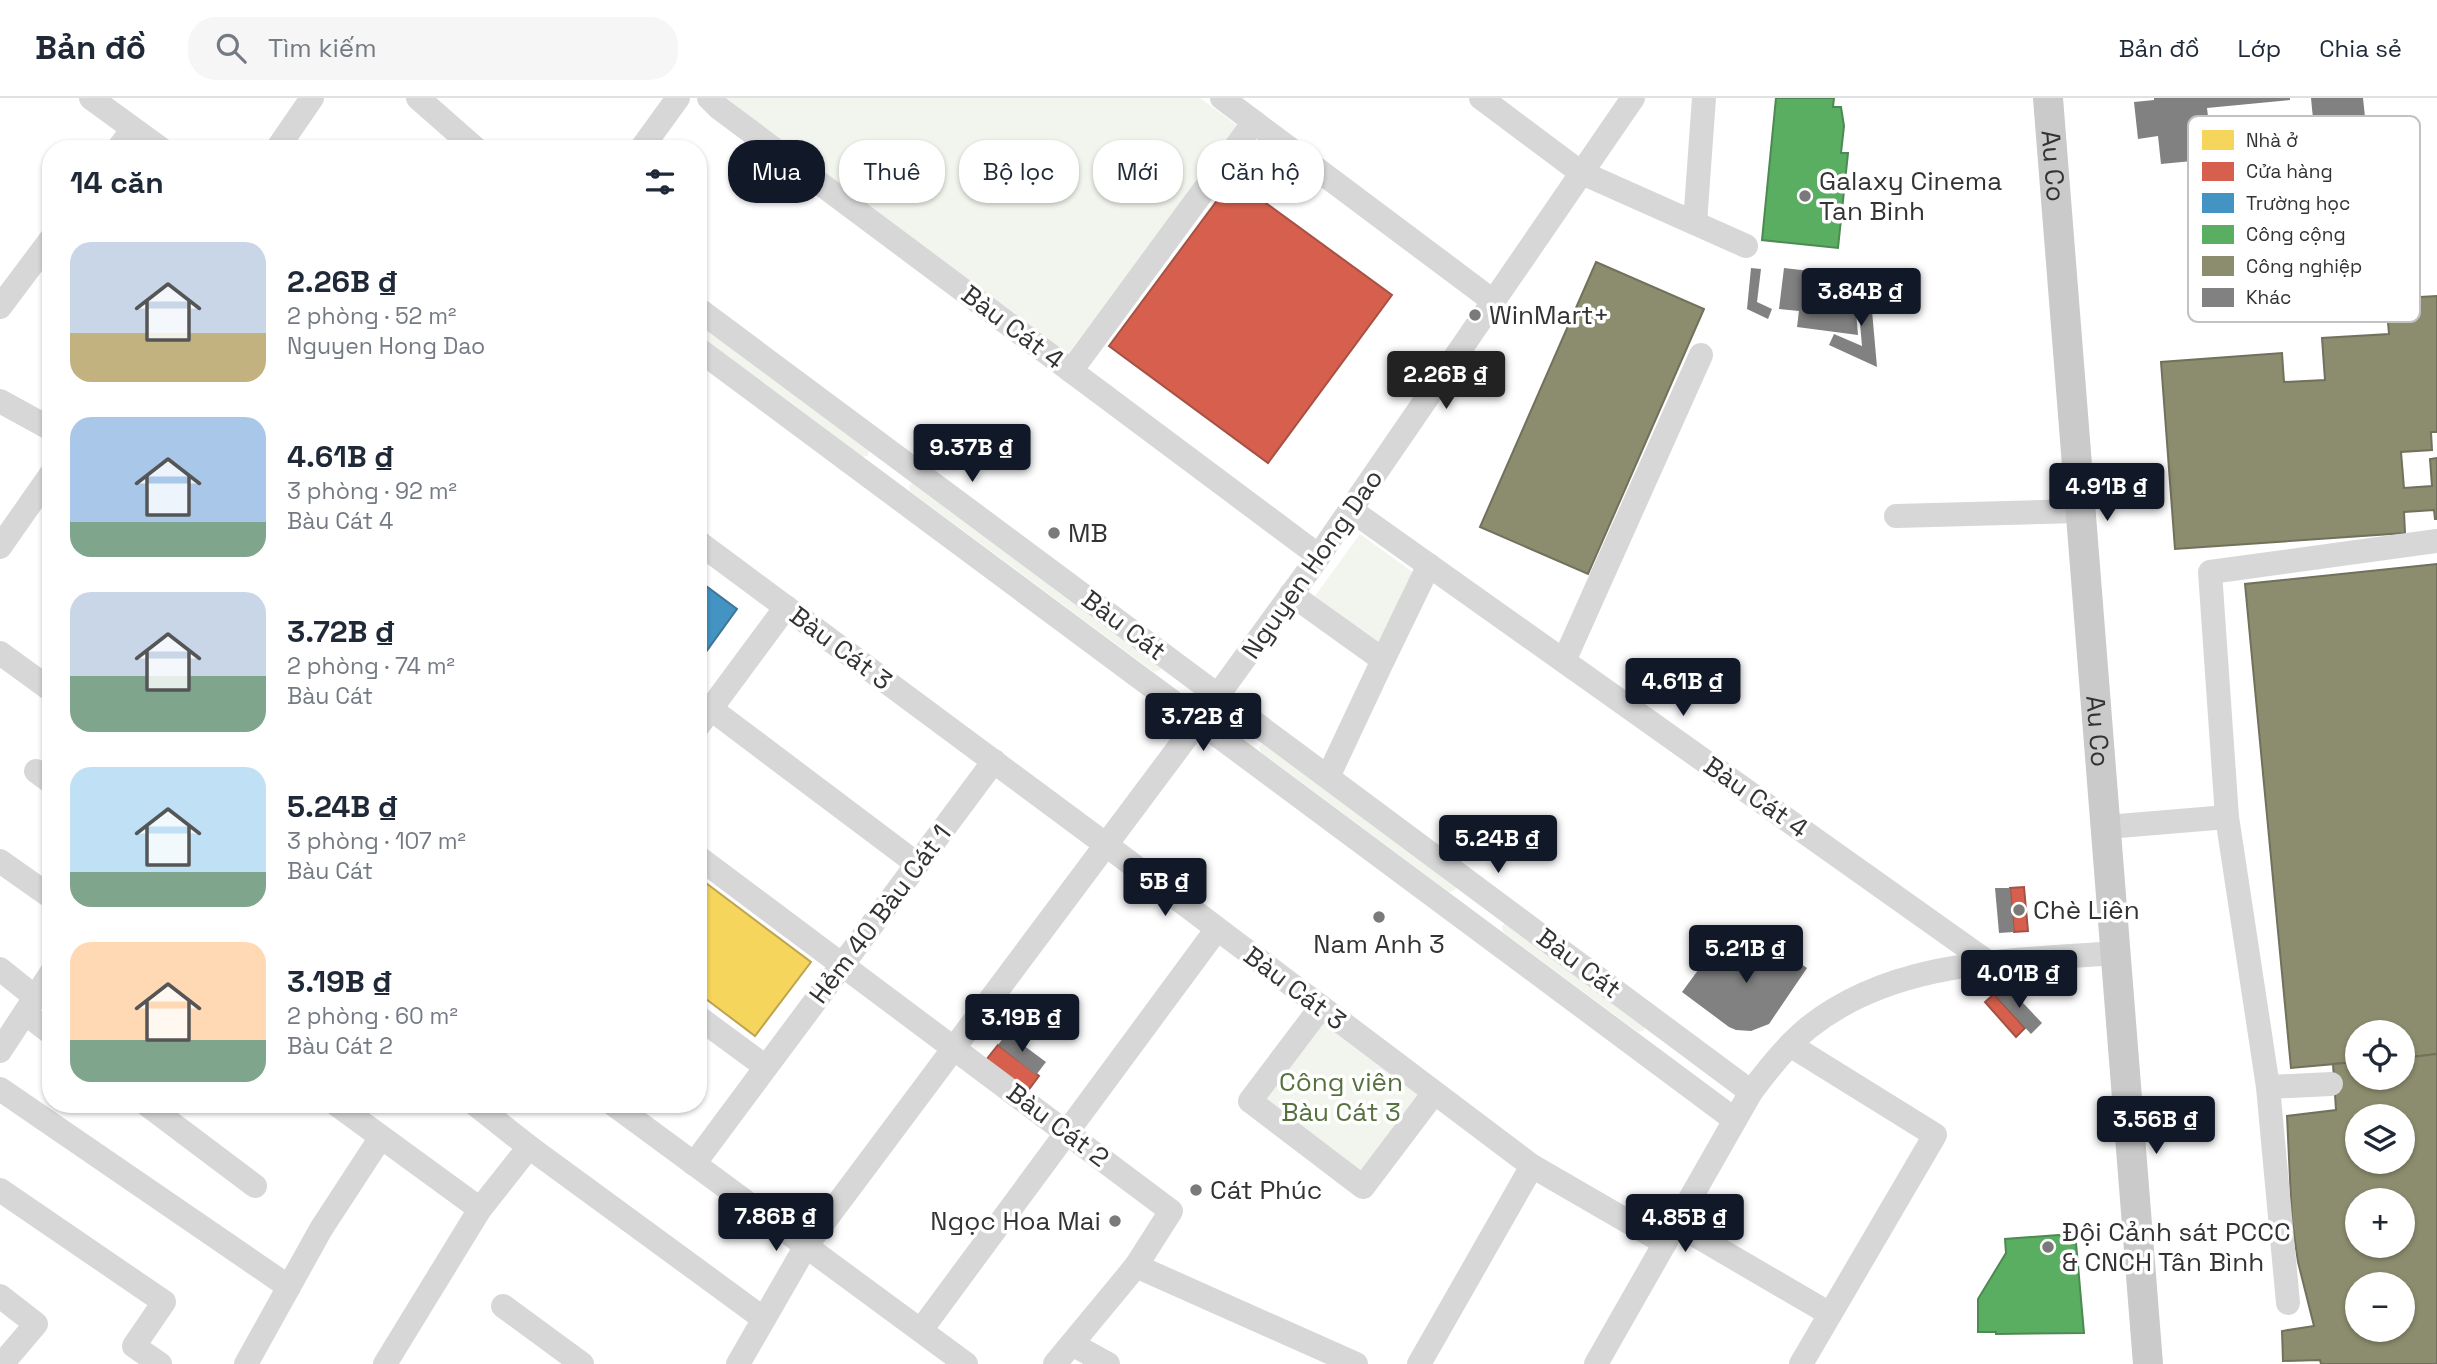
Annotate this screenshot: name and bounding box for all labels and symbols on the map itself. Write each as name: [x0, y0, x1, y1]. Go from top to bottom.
legend: [2188, 116, 2420, 322]
text: Nhà ở: [2246, 128, 2298, 153]
street label: Au Co: [2034, 129, 2073, 203]
text: Cửa hàng: [2246, 159, 2333, 184]
place label: Galaxy Cinema Tan Binh: [1819, 164, 2002, 228]
marker: Galaxy Cinema Tan Binh: [1797, 188, 1813, 204]
text: Trường học: [2246, 191, 2350, 216]
text: Công cộng: [2246, 222, 2346, 247]
text: Công nghiệp: [2246, 254, 2362, 279]
pin: 3.84B ₫: [1796, 268, 1926, 328]
street label: Bàu Cát 4: [955, 277, 1071, 377]
text: Khác: [2246, 285, 2291, 310]
place label: WinMart+: [1489, 298, 1609, 332]
marker: WinMart+: [1467, 307, 1483, 323]
pin: 2.26B ₫: [1381, 352, 1511, 411]
pin: 9.37B ₫: [907, 424, 1037, 484]
street label: Nguyen Hong Dao: [1234, 462, 1390, 666]
pin: 4.91B ₫: [2042, 464, 2172, 523]
place label: MB: [1068, 516, 1108, 550]
marker: MB: [1046, 525, 1062, 541]
street label: Bàu Cát: [1075, 582, 1173, 668]
street label: Bàu Cát 3: [783, 598, 899, 698]
pin: 4.61B ₫: [1618, 658, 1748, 718]
pin: 3.72B ₫: [1138, 694, 1268, 753]
street label: Au Co: [2078, 694, 2118, 768]
street label: Bàu Cát 4: [1697, 749, 1815, 845]
pin: 5.24B ₫: [1433, 816, 1563, 875]
street label: Hẻm 40 Bàu Cát 1: [801, 818, 959, 1010]
pin: 5B ₫: [1124, 858, 1206, 918]
place label: Chè Liên: [2033, 893, 2140, 927]
marker: Chè Liên: [2011, 902, 2027, 918]
marker: Nam Anh 3: [1371, 909, 1387, 925]
street label: Bàu Cát: [1530, 920, 1628, 1006]
pin: 5.21B ₫: [1681, 926, 1811, 985]
place label: Nam Anh 3: [1313, 927, 1445, 961]
street label: Bàu Cát 3: [1237, 938, 1353, 1038]
pin: 4.01B ₫: [1954, 950, 2084, 1010]
pin: 3.19B ₫: [957, 995, 1087, 1054]
park label: Công viên Bàu Cát 3: [1279, 1065, 1403, 1129]
street label: Bàu Cát 2: [1000, 1075, 1116, 1175]
pin: 3.56B ₫: [2091, 1096, 2221, 1156]
place label: Cát Phúc: [1210, 1173, 1322, 1207]
marker: Cát Phúc: [1188, 1182, 1204, 1198]
pin: 7.86B ₫: [711, 1194, 841, 1253]
pin: 4.85B ₫: [1620, 1194, 1750, 1254]
place label: Ngọc Hoa Mai: [930, 1204, 1101, 1238]
marker: Ngọc Hoa Mai: [1107, 1213, 1123, 1229]
place label: Đội Cảnh sát PCCC & CNCH Tân Bình: [2062, 1215, 2291, 1279]
marker: Đội Cảnh sát PCCC & CNCH Tân Bình: [2040, 1239, 2056, 1255]

